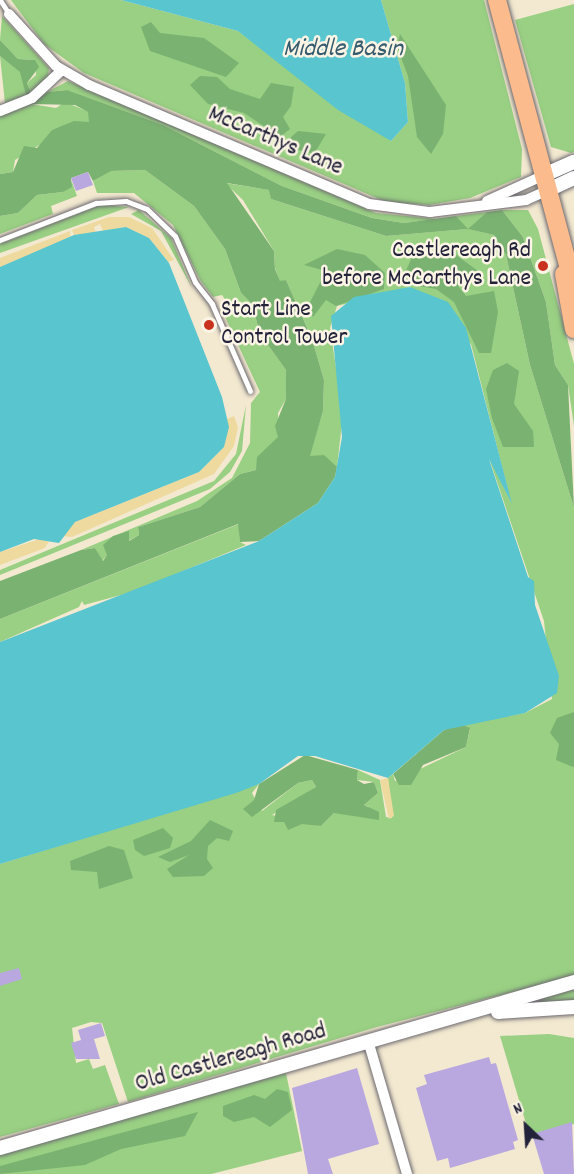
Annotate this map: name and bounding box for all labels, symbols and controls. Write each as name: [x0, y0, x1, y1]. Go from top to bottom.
water label: Middle Basin: [283, 34, 403, 66]
street label: McCarthys Lane: [203, 101, 347, 183]
place label: Castlereagh Rd before McCarthys Lane: [322, 238, 531, 294]
marker: Castlereagh Rd before McCarthys Lane: [536, 259, 550, 273]
place label: Start Line Control Tower: [221, 297, 347, 353]
marker: Start Line Control Tower: [202, 318, 216, 332]
street label: Old Castlereagh Road: [132, 1018, 330, 1100]
north arrow: [496, 1096, 556, 1156]
text: N: [510, 1097, 527, 1121]

